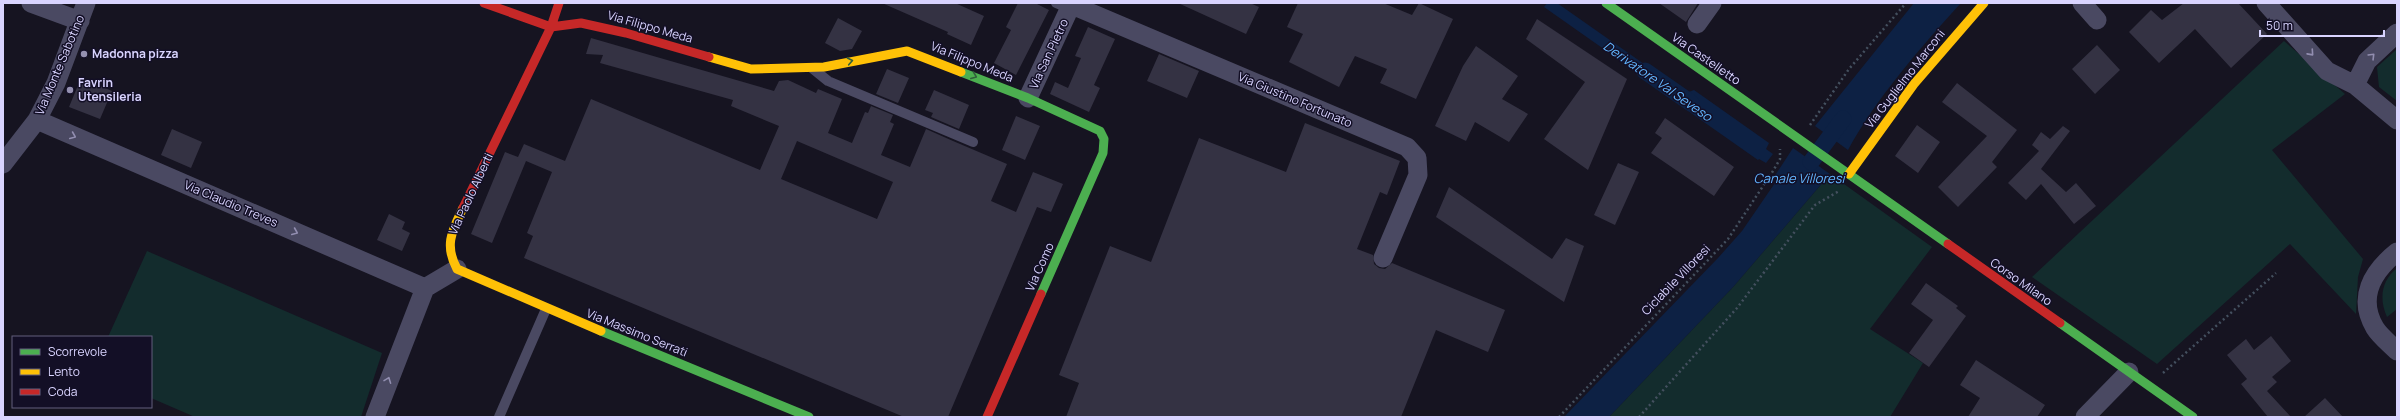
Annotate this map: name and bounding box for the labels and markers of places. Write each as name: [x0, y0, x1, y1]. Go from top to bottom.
place label: Madonna pizza: [92, 45, 179, 62]
marker: Madonna pizza: [79, 49, 89, 59]
place label: Favrin Utensileria: [78, 74, 142, 105]
marker: Favrin Utensileria: [65, 85, 75, 95]

